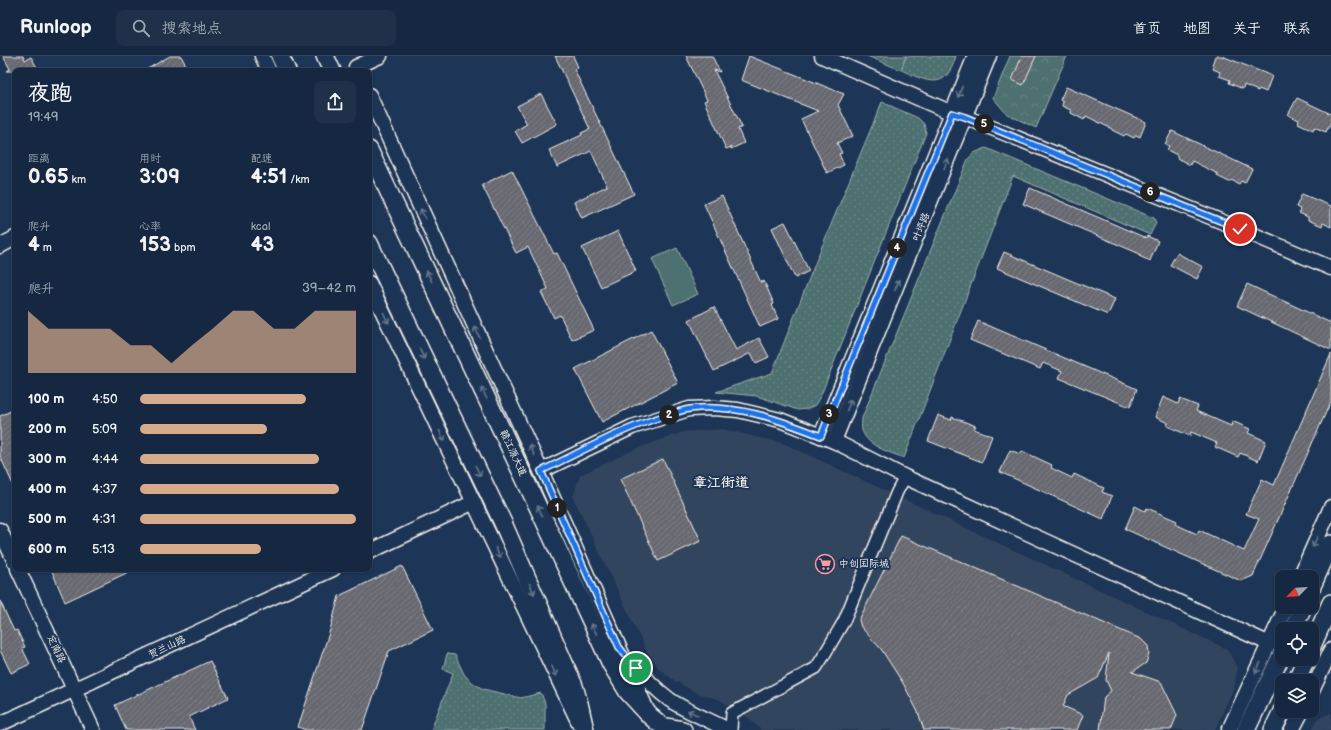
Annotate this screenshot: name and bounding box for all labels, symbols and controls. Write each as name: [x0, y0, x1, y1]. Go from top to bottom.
search box: [116, 10, 396, 46]
text: Runloop: [20, 16, 92, 39]
icon: search: [130, 17, 152, 39]
text: 搜索地点: [162, 19, 222, 38]
text: 首页: [1133, 20, 1161, 37]
text: 地图: [1183, 20, 1211, 37]
text: 关于: [1233, 20, 1261, 37]
text: 联系: [1283, 20, 1311, 37]
text: 夜跑: [28, 80, 72, 107]
button: share: [314, 81, 356, 123]
one-way arrow: [956, 86, 964, 98]
text: 19:49: [28, 109, 59, 125]
pin: 5: [974, 114, 994, 134]
text: 5: [981, 117, 987, 130]
text: 距离: [28, 152, 50, 165]
text: 用时: [139, 152, 161, 165]
text: 配速: [251, 152, 273, 165]
one-way arrow: [943, 159, 950, 171]
text: 0.65: [28, 165, 69, 189]
text: 3:09: [139, 165, 180, 189]
text: 4:51: [251, 165, 287, 189]
text: km: [69, 173, 86, 186]
text: /km: [287, 173, 310, 186]
pin: 6: [1140, 182, 1160, 202]
text: 6: [1147, 185, 1153, 198]
one-way arrow: [419, 208, 426, 220]
street label: 叶坪路: [910, 211, 932, 243]
pin: [1223, 212, 1257, 246]
icon: check: [1229, 218, 1251, 240]
text: 爬升: [28, 220, 50, 233]
text: 心率: [139, 220, 161, 233]
text: kcal: [251, 220, 270, 233]
text: 4: [28, 233, 40, 257]
text: 153: [139, 233, 171, 257]
text: 43: [251, 233, 274, 257]
pin: 4: [887, 238, 907, 258]
text: m: [40, 241, 52, 254]
text: bpm: [171, 241, 196, 254]
text: 4: [894, 241, 900, 254]
one-way arrow: [425, 270, 432, 282]
one-way arrow: [894, 279, 902, 291]
text: 39–42 m: [302, 280, 356, 296]
text: 爬升: [28, 281, 54, 297]
one-way arrow: [383, 312, 390, 324]
one-way arrow: [473, 326, 480, 338]
one-way arrow: [419, 347, 426, 359]
one-way arrow: [480, 388, 487, 400]
text: 100 m: [28, 391, 64, 407]
text: 4:50: [92, 391, 118, 407]
one-way arrow: [845, 400, 853, 412]
pin: 3: [819, 404, 839, 424]
pin: 2: [659, 405, 679, 425]
text: 3: [826, 407, 832, 420]
text: 2: [666, 408, 672, 421]
text: 200 m: [28, 421, 66, 437]
text: 5:09: [92, 421, 117, 437]
street label: 赣江源大道: [497, 428, 529, 478]
one-way arrow: [439, 429, 446, 441]
one-way arrow: [527, 445, 535, 457]
text: 300 m: [28, 451, 66, 467]
text: 4:44: [92, 451, 118, 467]
one-way arrow: [475, 465, 482, 477]
district label: 章江街道: [693, 474, 749, 491]
text: 400 m: [28, 481, 66, 497]
text: 4:37: [92, 481, 117, 497]
pin: 1: [547, 498, 567, 518]
text: 1: [555, 501, 559, 514]
one-way arrow: [536, 505, 543, 517]
text: 500 m: [28, 511, 66, 527]
text: 4:31: [92, 511, 116, 527]
one-way arrow: [1311, 536, 1319, 548]
text: 600 m: [28, 541, 67, 557]
text: 5:13: [92, 541, 115, 557]
one-way arrow: [495, 547, 502, 559]
supermarket icon: 中创国际城: [814, 553, 836, 575]
place label: 中创国际城: [839, 558, 889, 570]
north arrow: [1275, 570, 1319, 614]
map controls: [1275, 570, 1319, 718]
one-way arrow: [529, 583, 536, 595]
button: locate: [1275, 622, 1319, 666]
one-way arrow: [590, 623, 598, 635]
street label: 定南路: [44, 633, 68, 665]
street label: 贺兰山路: [146, 633, 188, 661]
pin: [619, 651, 653, 685]
icon: arrive: [625, 657, 647, 679]
one-way arrow: [1254, 662, 1261, 674]
one-way arrow: [551, 664, 558, 676]
button: layers: [1275, 674, 1319, 718]
one-way arrow: [687, 709, 699, 716]

